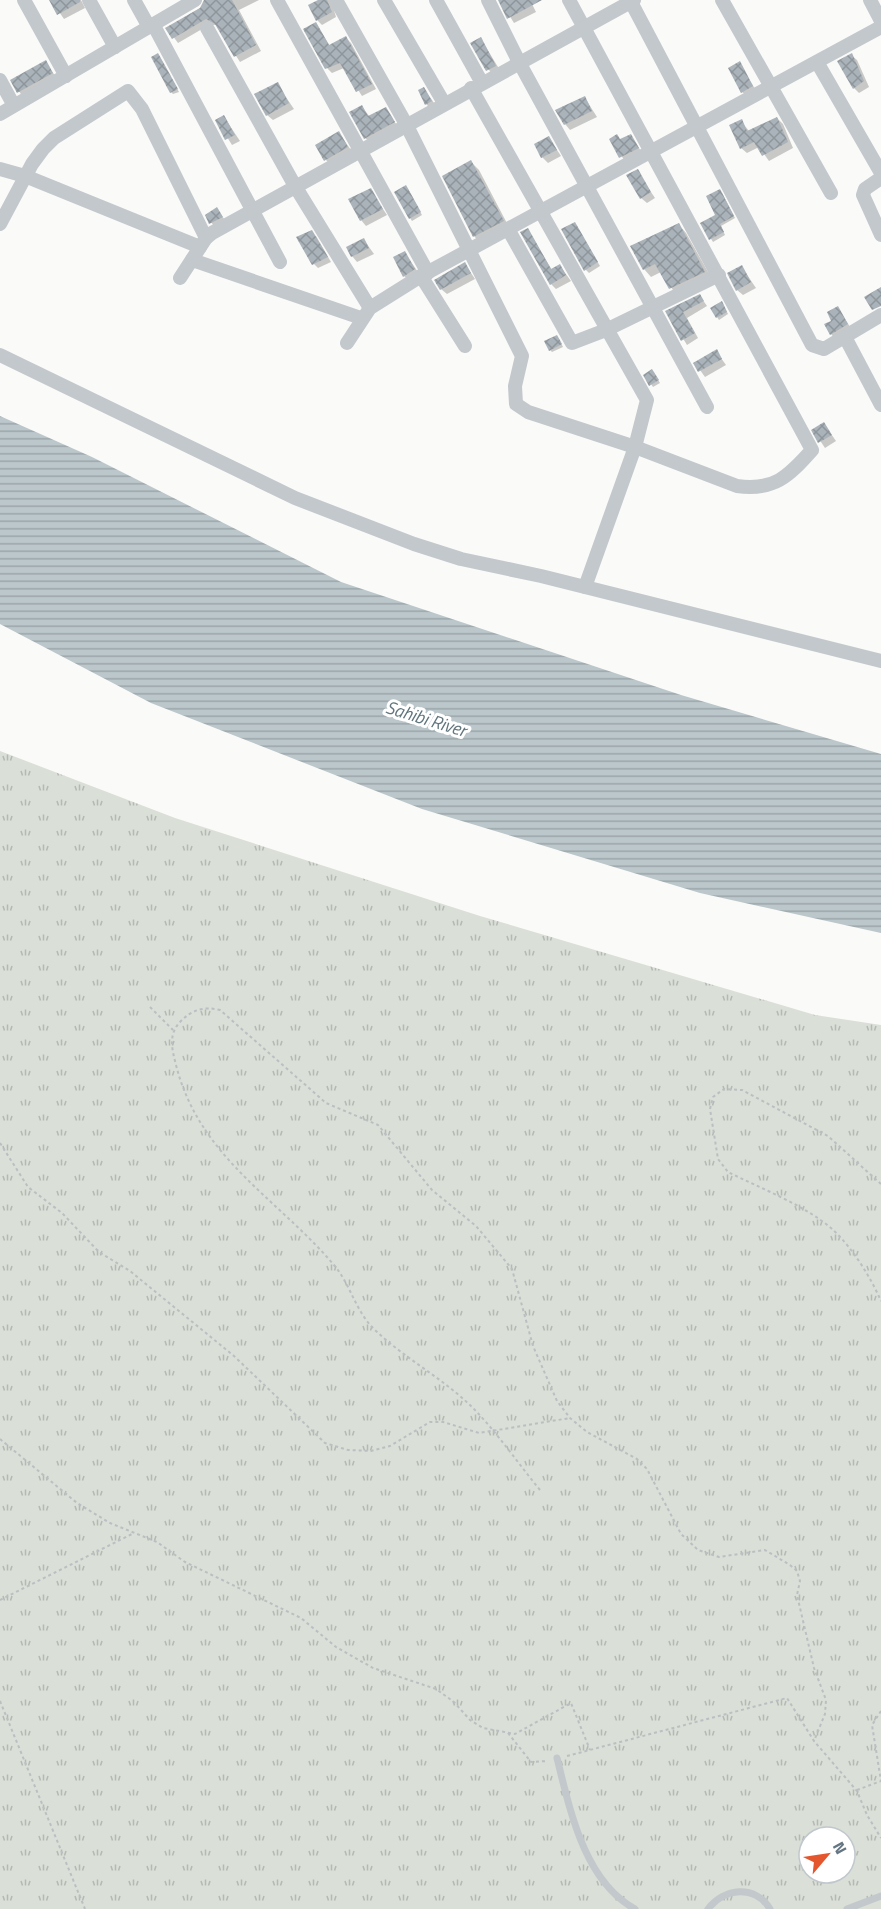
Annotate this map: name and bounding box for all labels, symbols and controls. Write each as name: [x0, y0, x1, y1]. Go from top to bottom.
water label: Sahibi River: [382, 693, 472, 744]
north arrow: [797, 1825, 857, 1885]
text: N: [827, 1837, 853, 1858]

